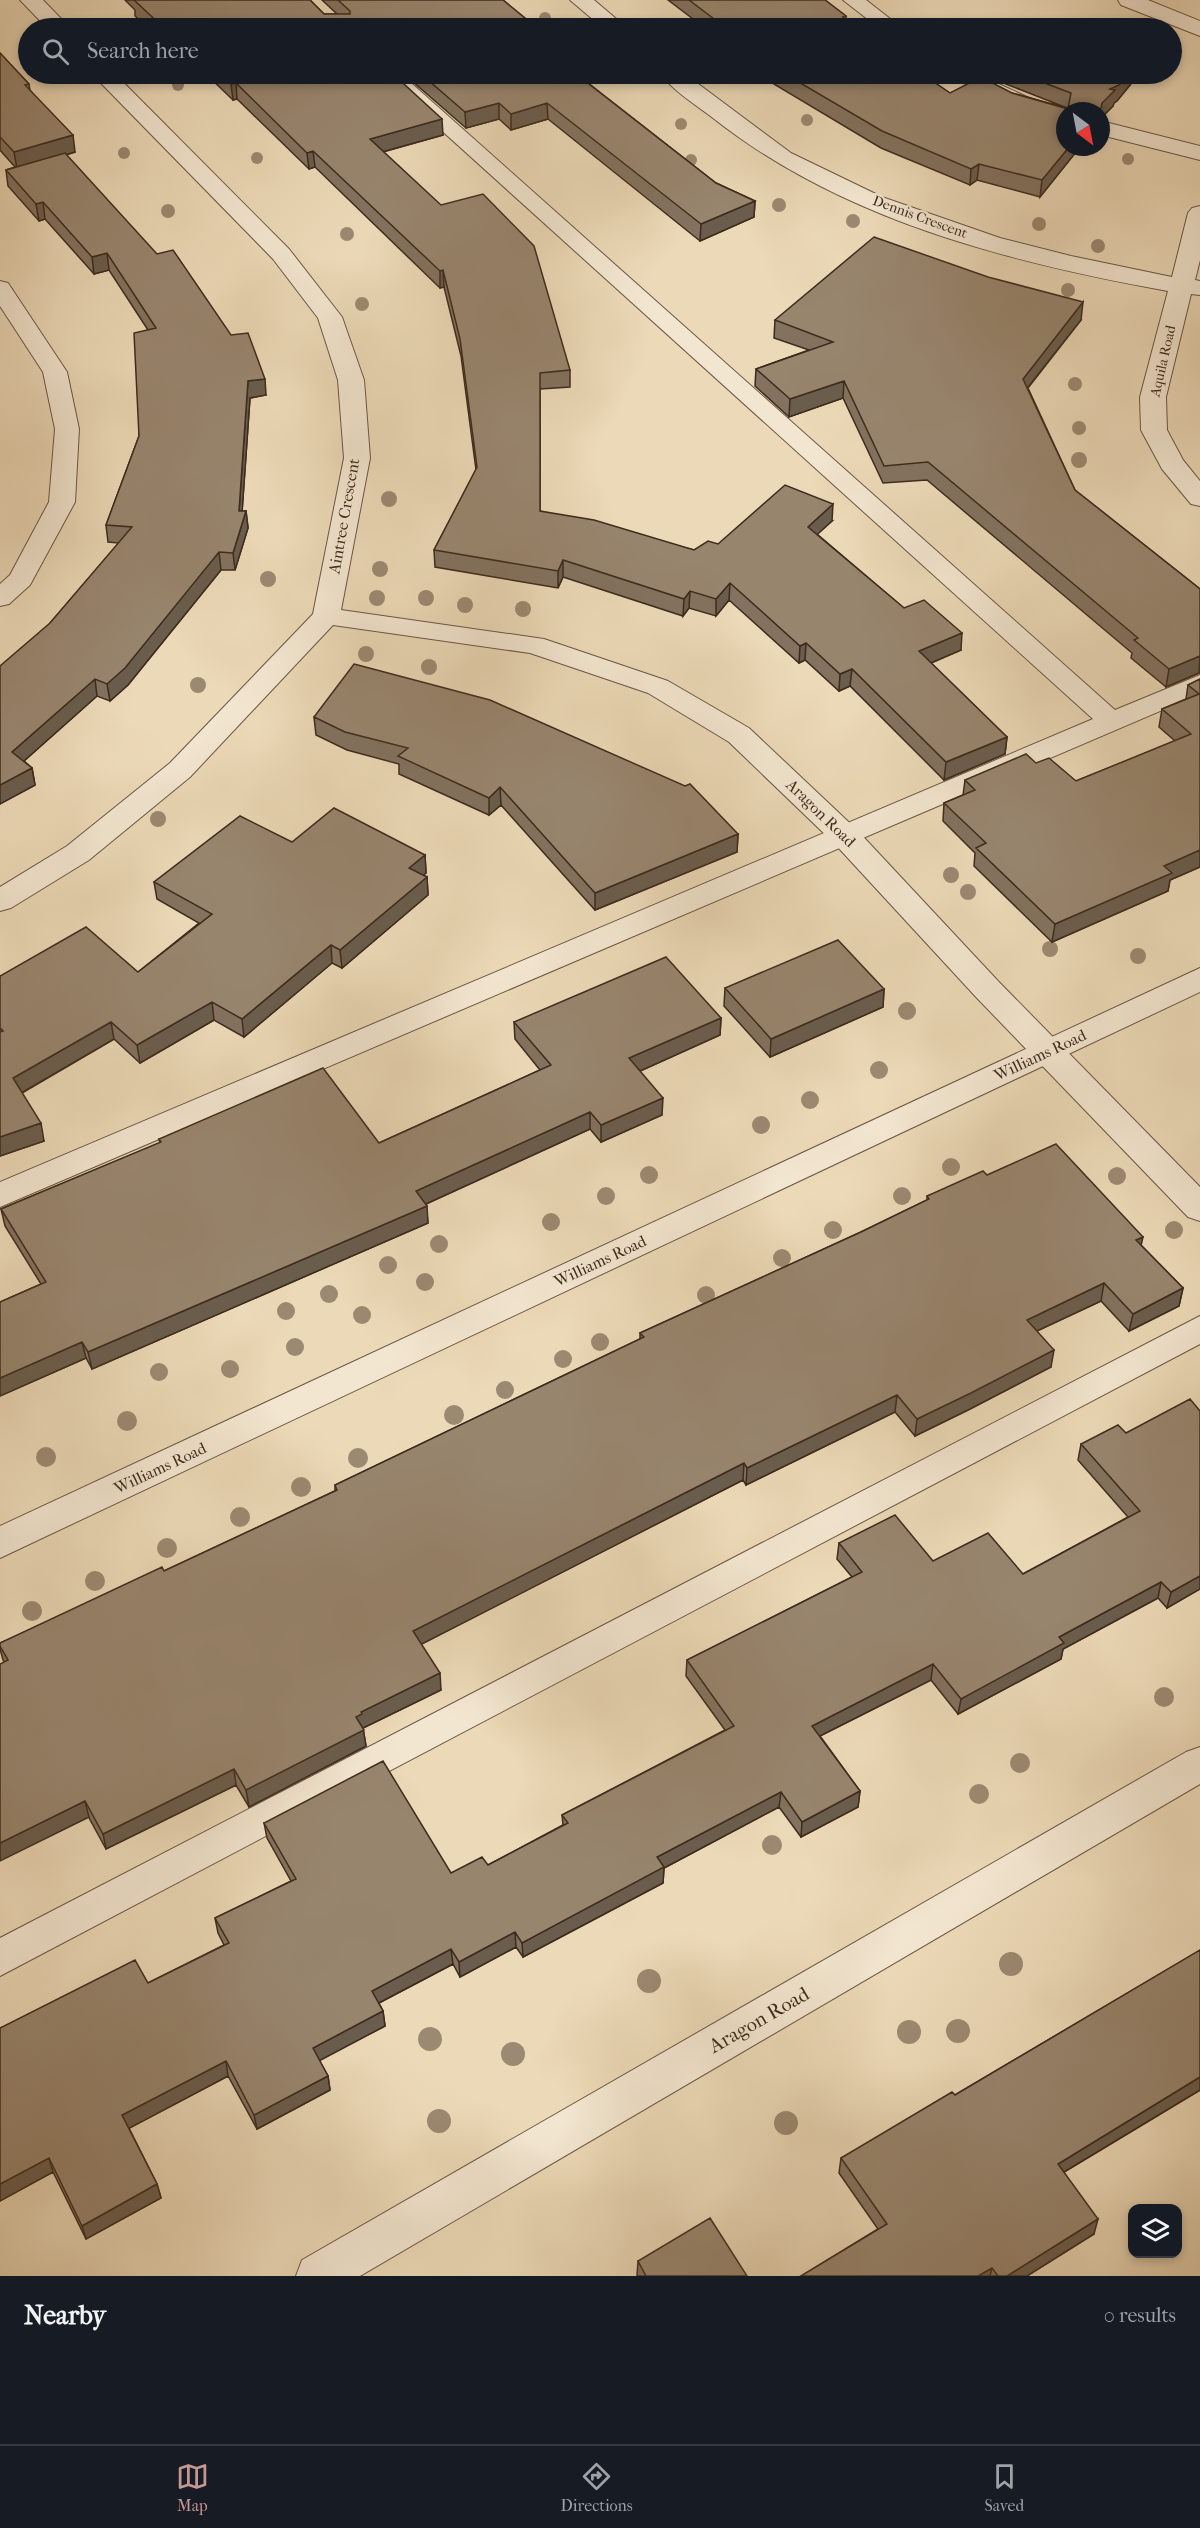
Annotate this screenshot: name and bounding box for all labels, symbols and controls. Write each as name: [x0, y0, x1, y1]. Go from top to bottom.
search box: [18, 18, 1182, 84]
icon: search: [39, 35, 72, 68]
text: Search here: [87, 38, 199, 64]
north arrow: [1056, 102, 1110, 156]
street label: Dennis Crescent: [870, 192, 970, 242]
street label: Aquila Road: [1146, 323, 1180, 399]
street label: Aintree Crescent: [324, 456, 364, 576]
street label: Aragon Road: [782, 774, 860, 851]
street label: Williams Road: [990, 1025, 1089, 1085]
street label: Williams Road: [550, 1231, 649, 1291]
street label: Williams Road: [110, 1438, 209, 1498]
street label: Aragon Road: [704, 1982, 814, 2058]
map controls: [1128, 2204, 1182, 2258]
button: layers: [1128, 2204, 1182, 2258]
text: Nearby: [24, 2300, 106, 2331]
text: 0 results: [1104, 2304, 1176, 2327]
tab: Map: [176, 2460, 209, 2515]
tab: Directions: [561, 2460, 633, 2515]
tab: Saved: [984, 2460, 1024, 2515]

